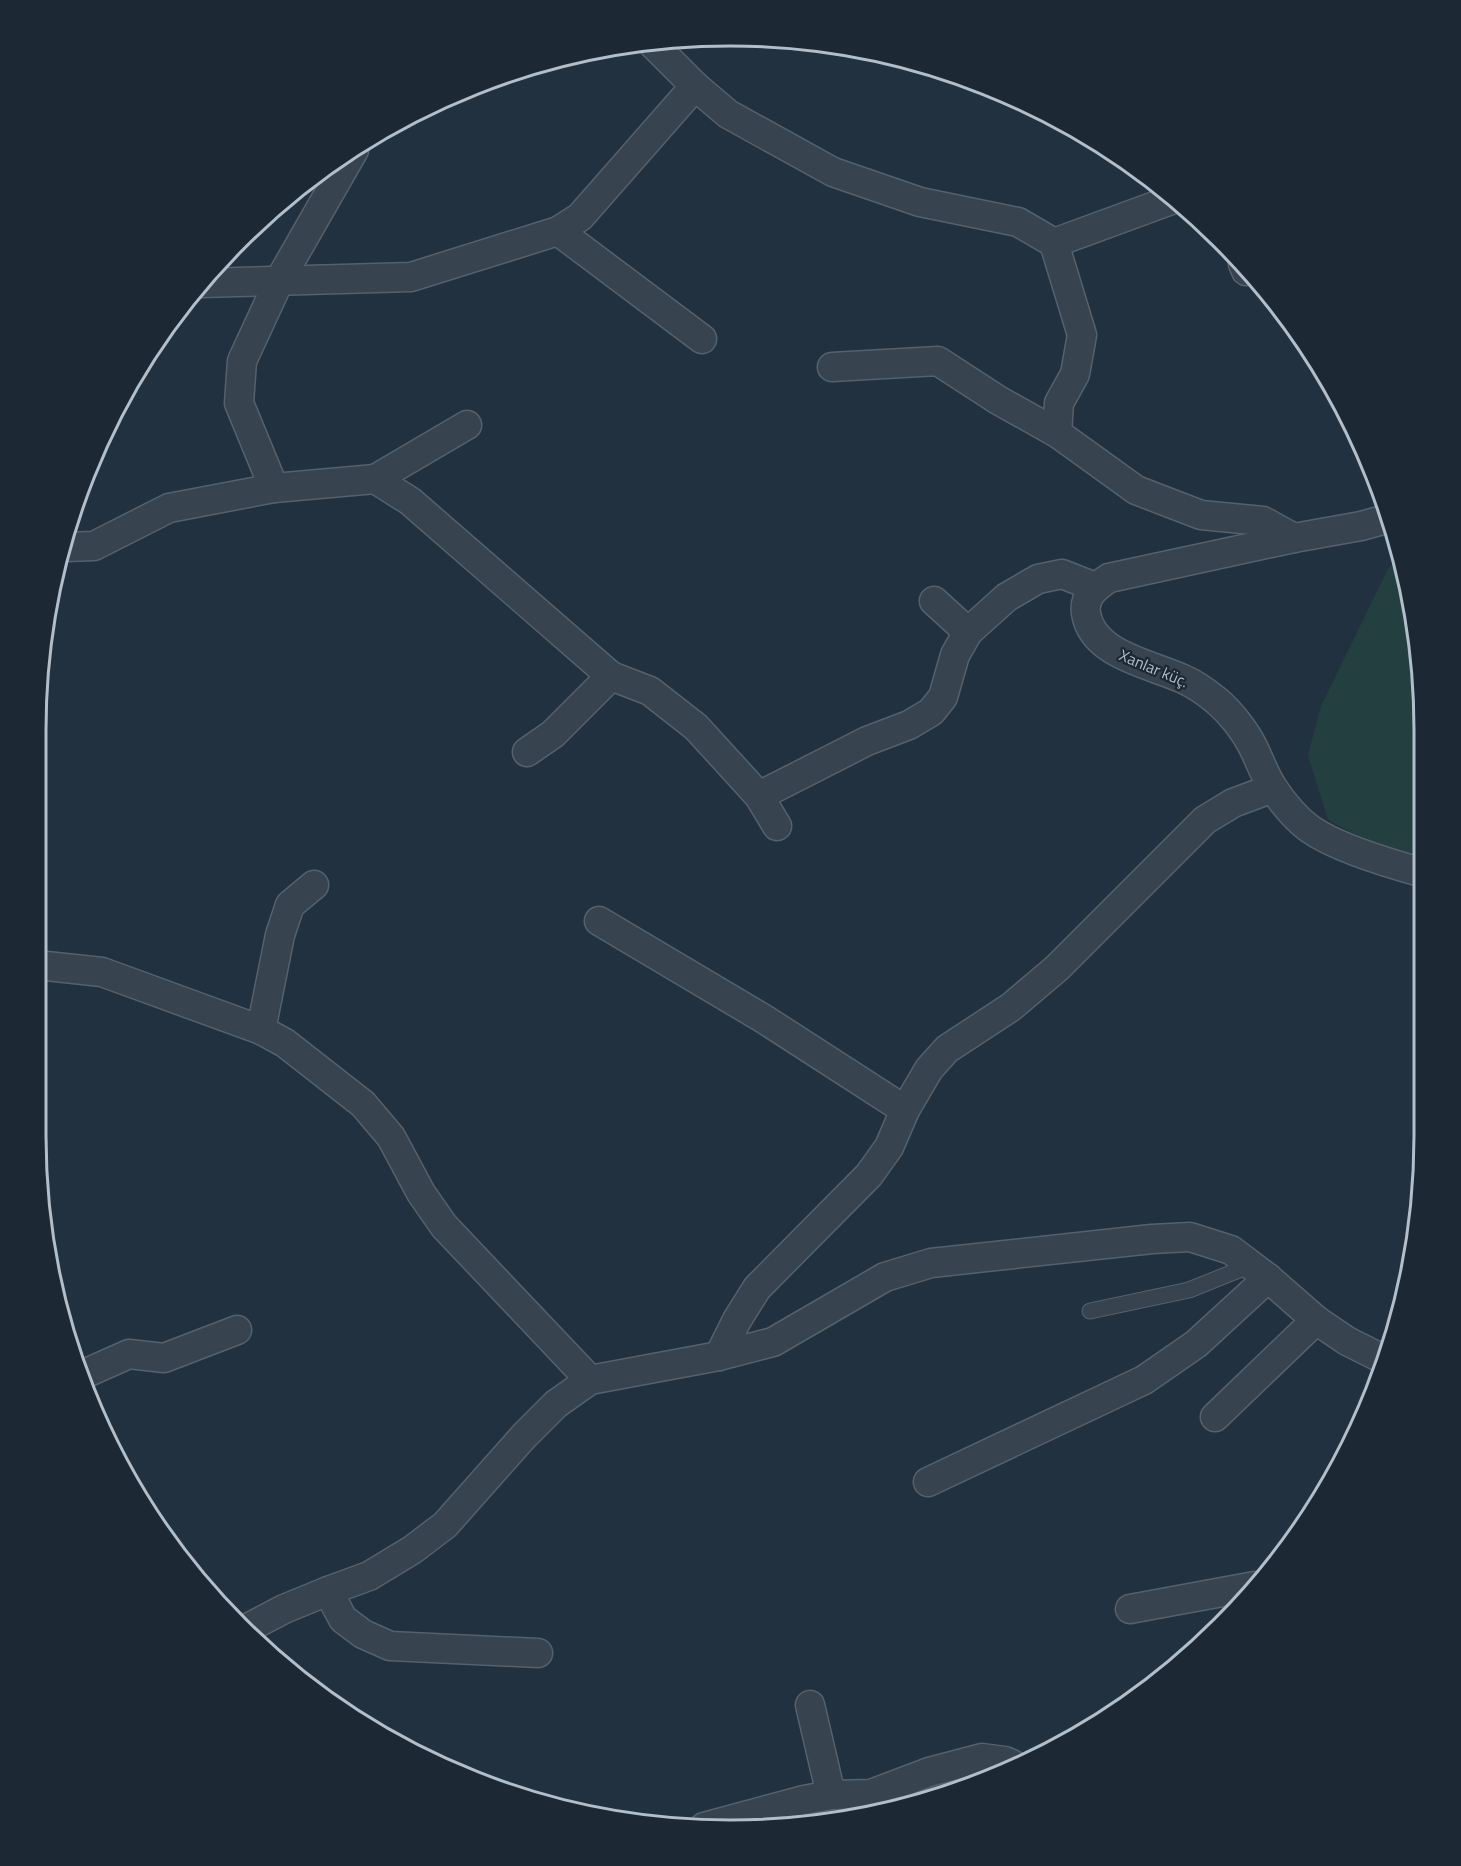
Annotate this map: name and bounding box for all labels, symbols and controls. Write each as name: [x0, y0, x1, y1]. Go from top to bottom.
street label: Xanlar küç.: [1116, 643, 1192, 693]

